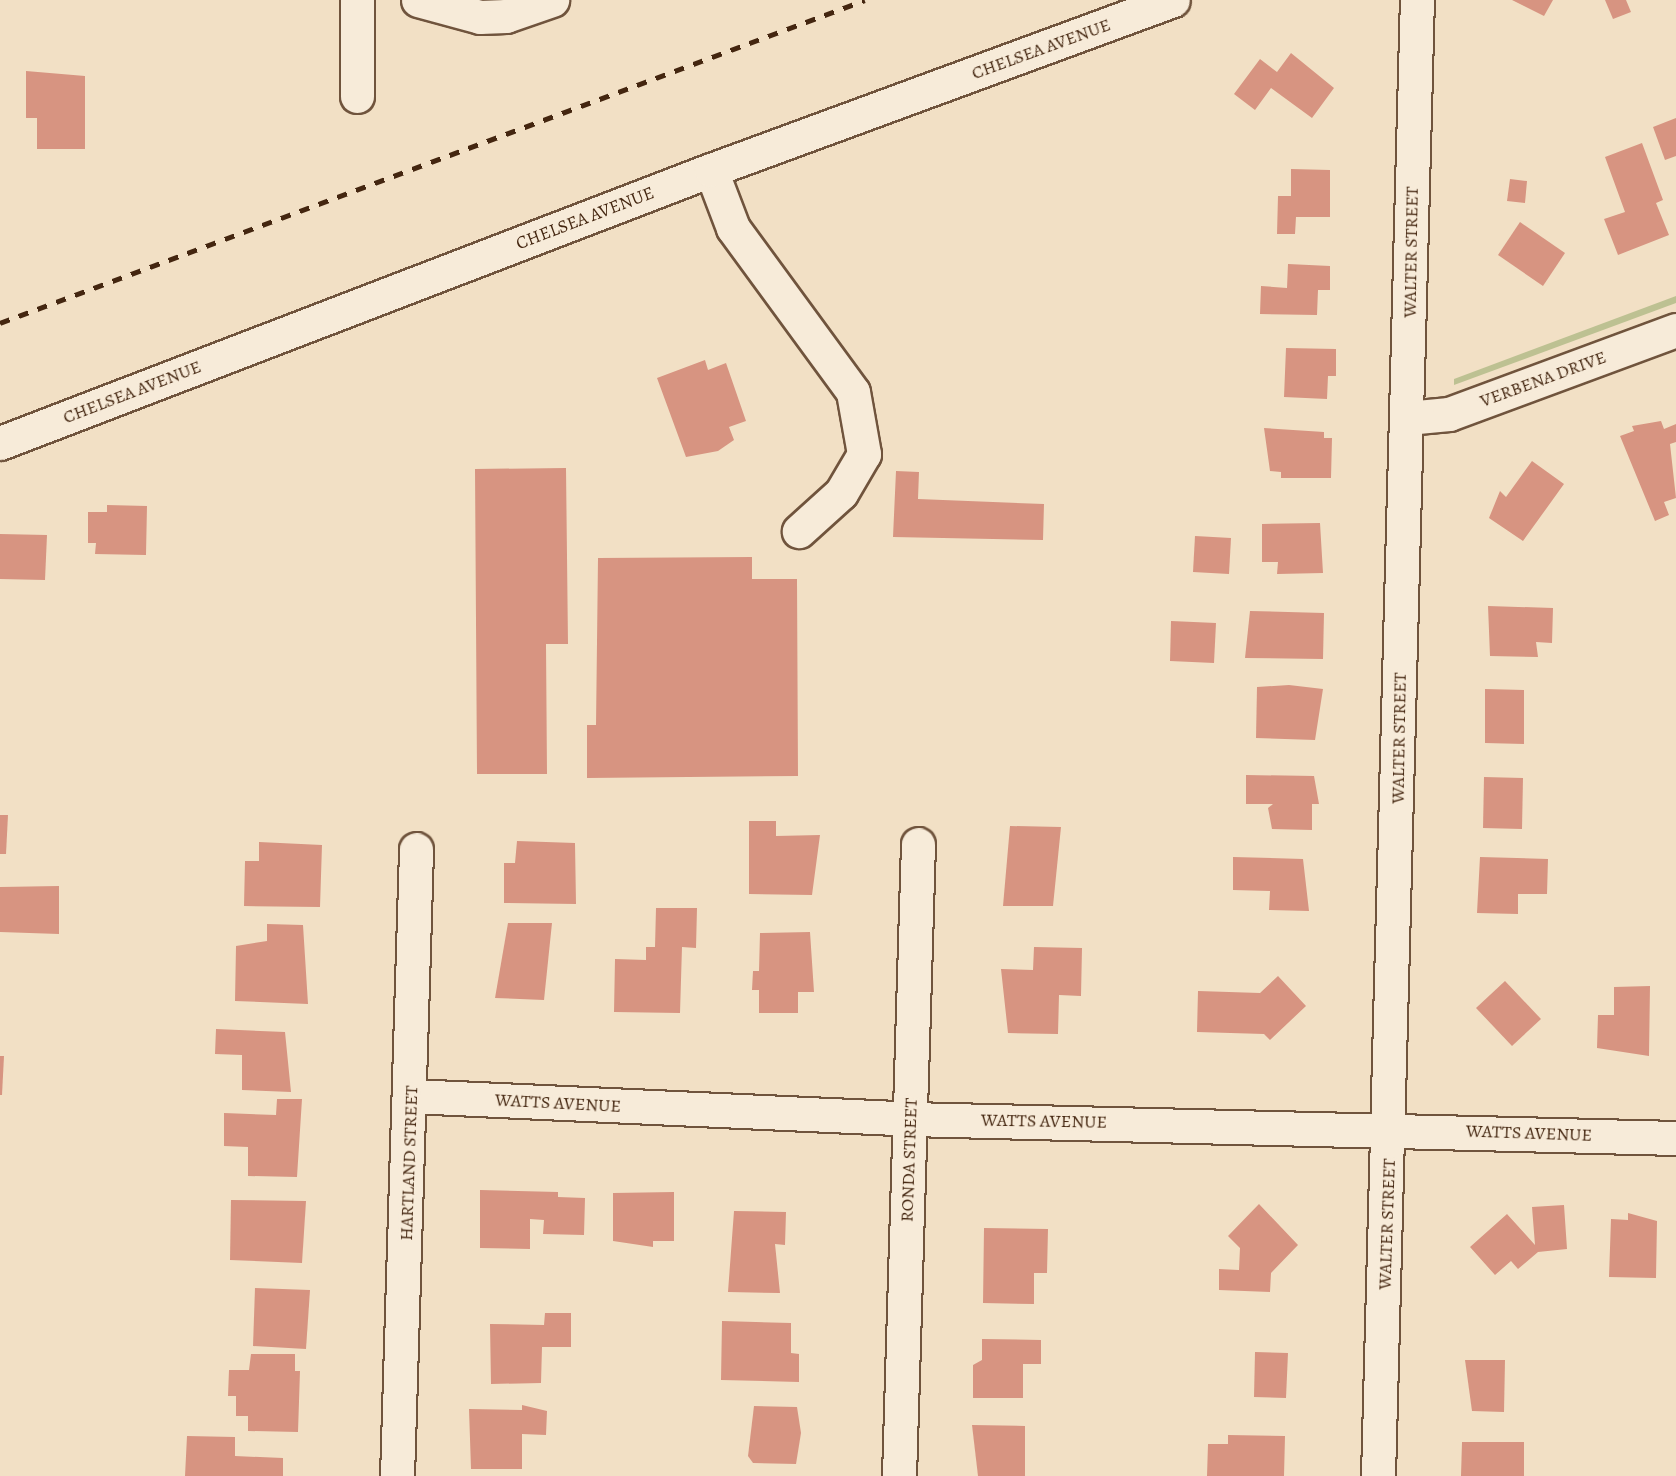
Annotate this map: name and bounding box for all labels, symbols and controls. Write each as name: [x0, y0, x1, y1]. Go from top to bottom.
street label: CHELSEA AVENUE: [969, 14, 1113, 84]
street label: CHELSEA AVENUE: [513, 182, 657, 254]
street label: WALTER STREET: [1399, 186, 1423, 318]
street label: VERBENA DRIVE: [1477, 346, 1609, 412]
street label: CHELSEA AVENUE: [60, 356, 204, 428]
street label: WALTER STREET: [1387, 672, 1411, 804]
street label: HARTLAND STREET: [395, 1085, 423, 1241]
street label: WATTS AVENUE: [494, 1089, 622, 1117]
street label: RONDA STREET: [896, 1098, 922, 1222]
street label: WATTS AVENUE: [981, 1109, 1107, 1133]
street label: WATTS AVENUE: [1466, 1120, 1592, 1146]
street label: WALTER STREET: [1374, 1158, 1400, 1290]

